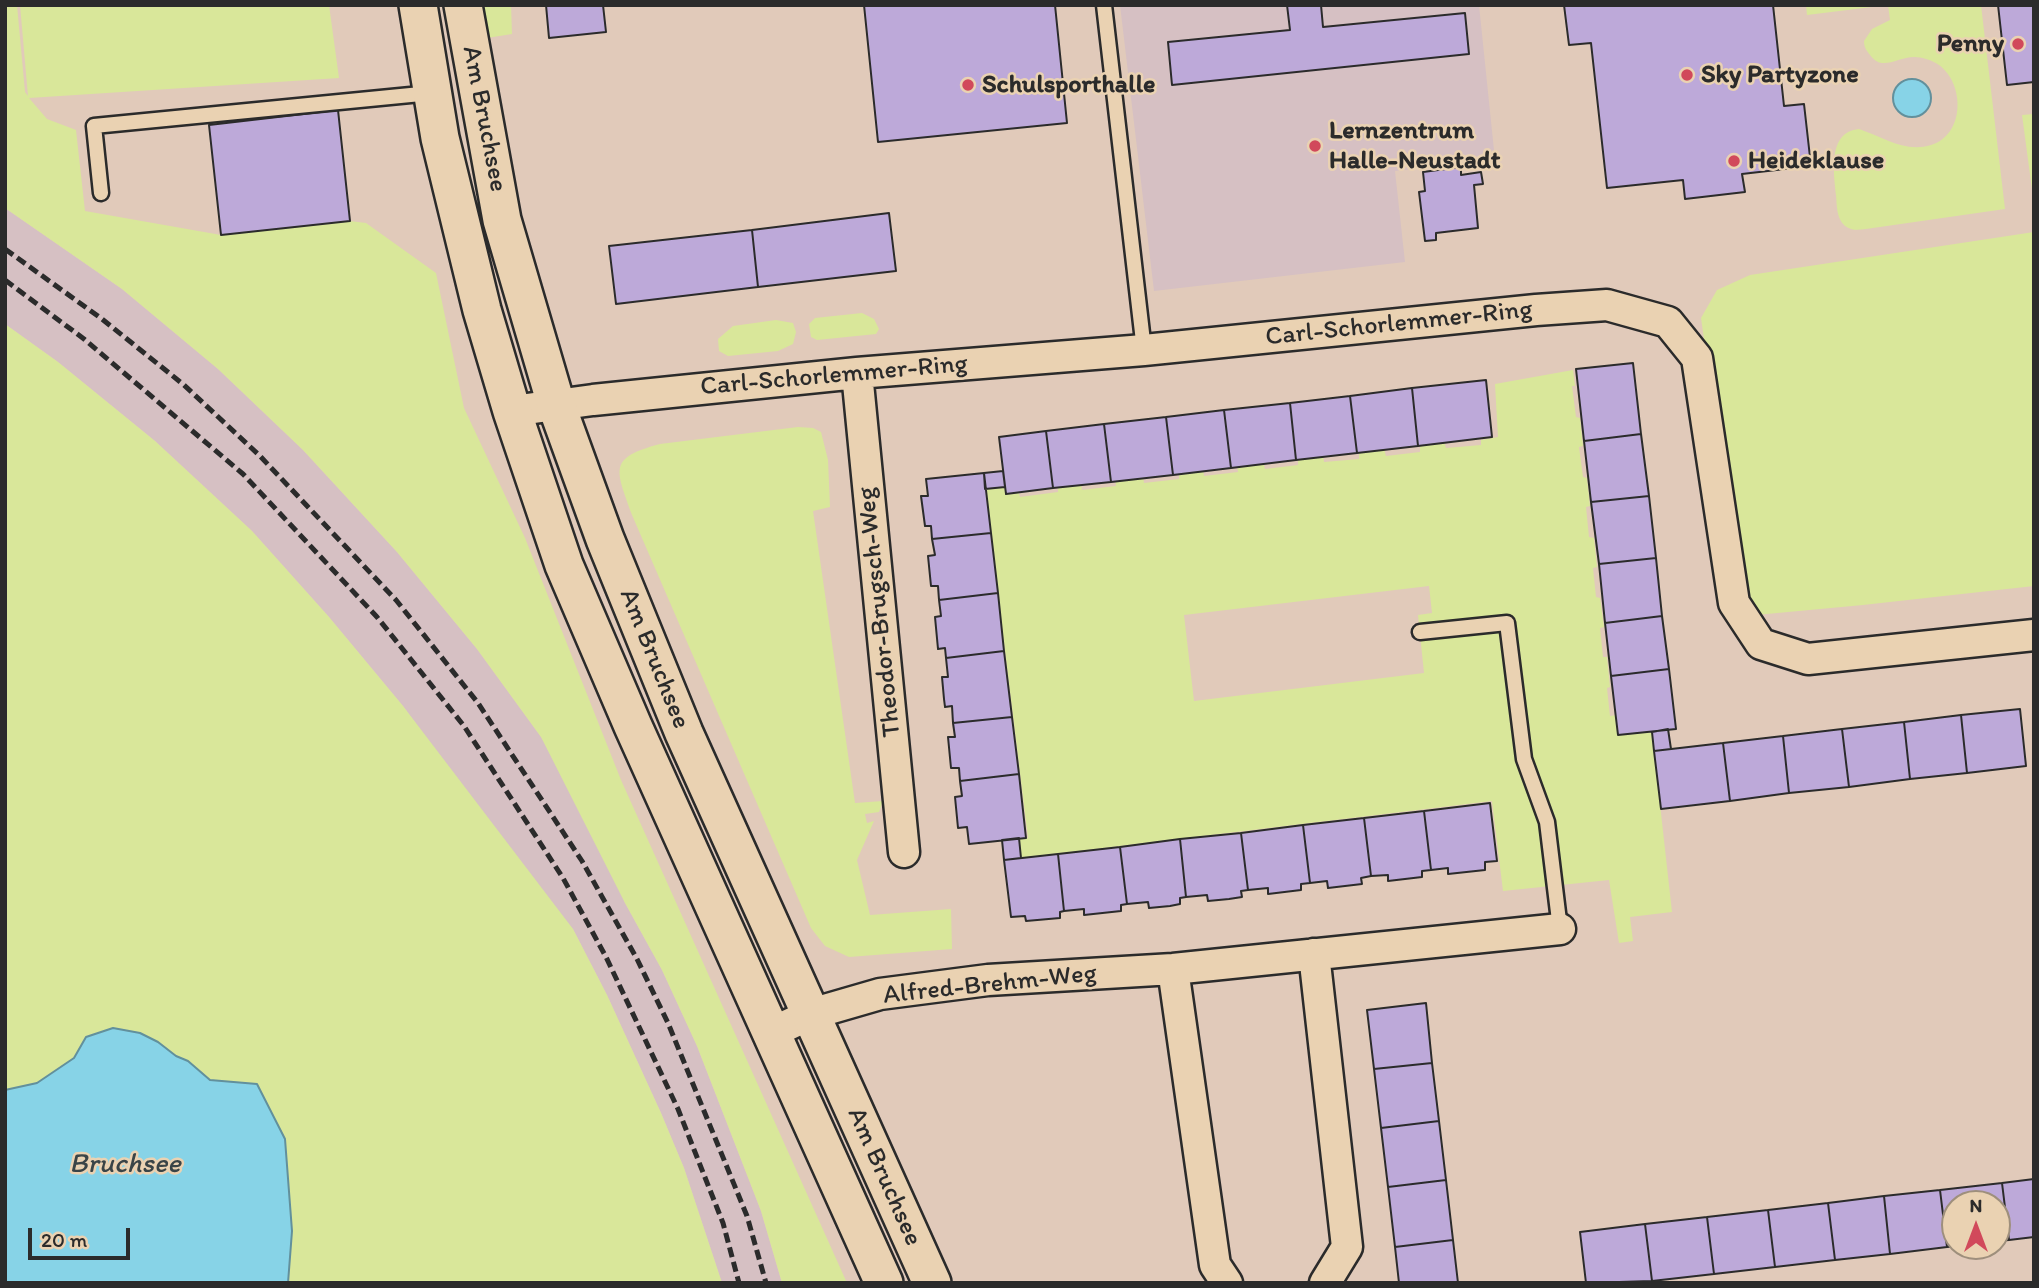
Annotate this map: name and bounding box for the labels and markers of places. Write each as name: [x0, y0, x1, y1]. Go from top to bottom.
place label: Penny: [1937, 28, 2004, 60]
marker: Penny: [2010, 36, 2026, 52]
place label: Sky Partyzone: [1701, 59, 1859, 91]
marker: Sky Partyzone: [1679, 67, 1695, 83]
place label: Schulsporthalle: [982, 69, 1155, 101]
marker: Schulsporthalle: [960, 77, 976, 93]
place label: Lernzentrum Halle-Neustadt: [1329, 115, 1500, 176]
marker: Lernzentrum Halle-Neustadt: [1307, 138, 1323, 154]
place label: Heideklause: [1748, 145, 1884, 177]
marker: Heideklause: [1726, 153, 1742, 169]

